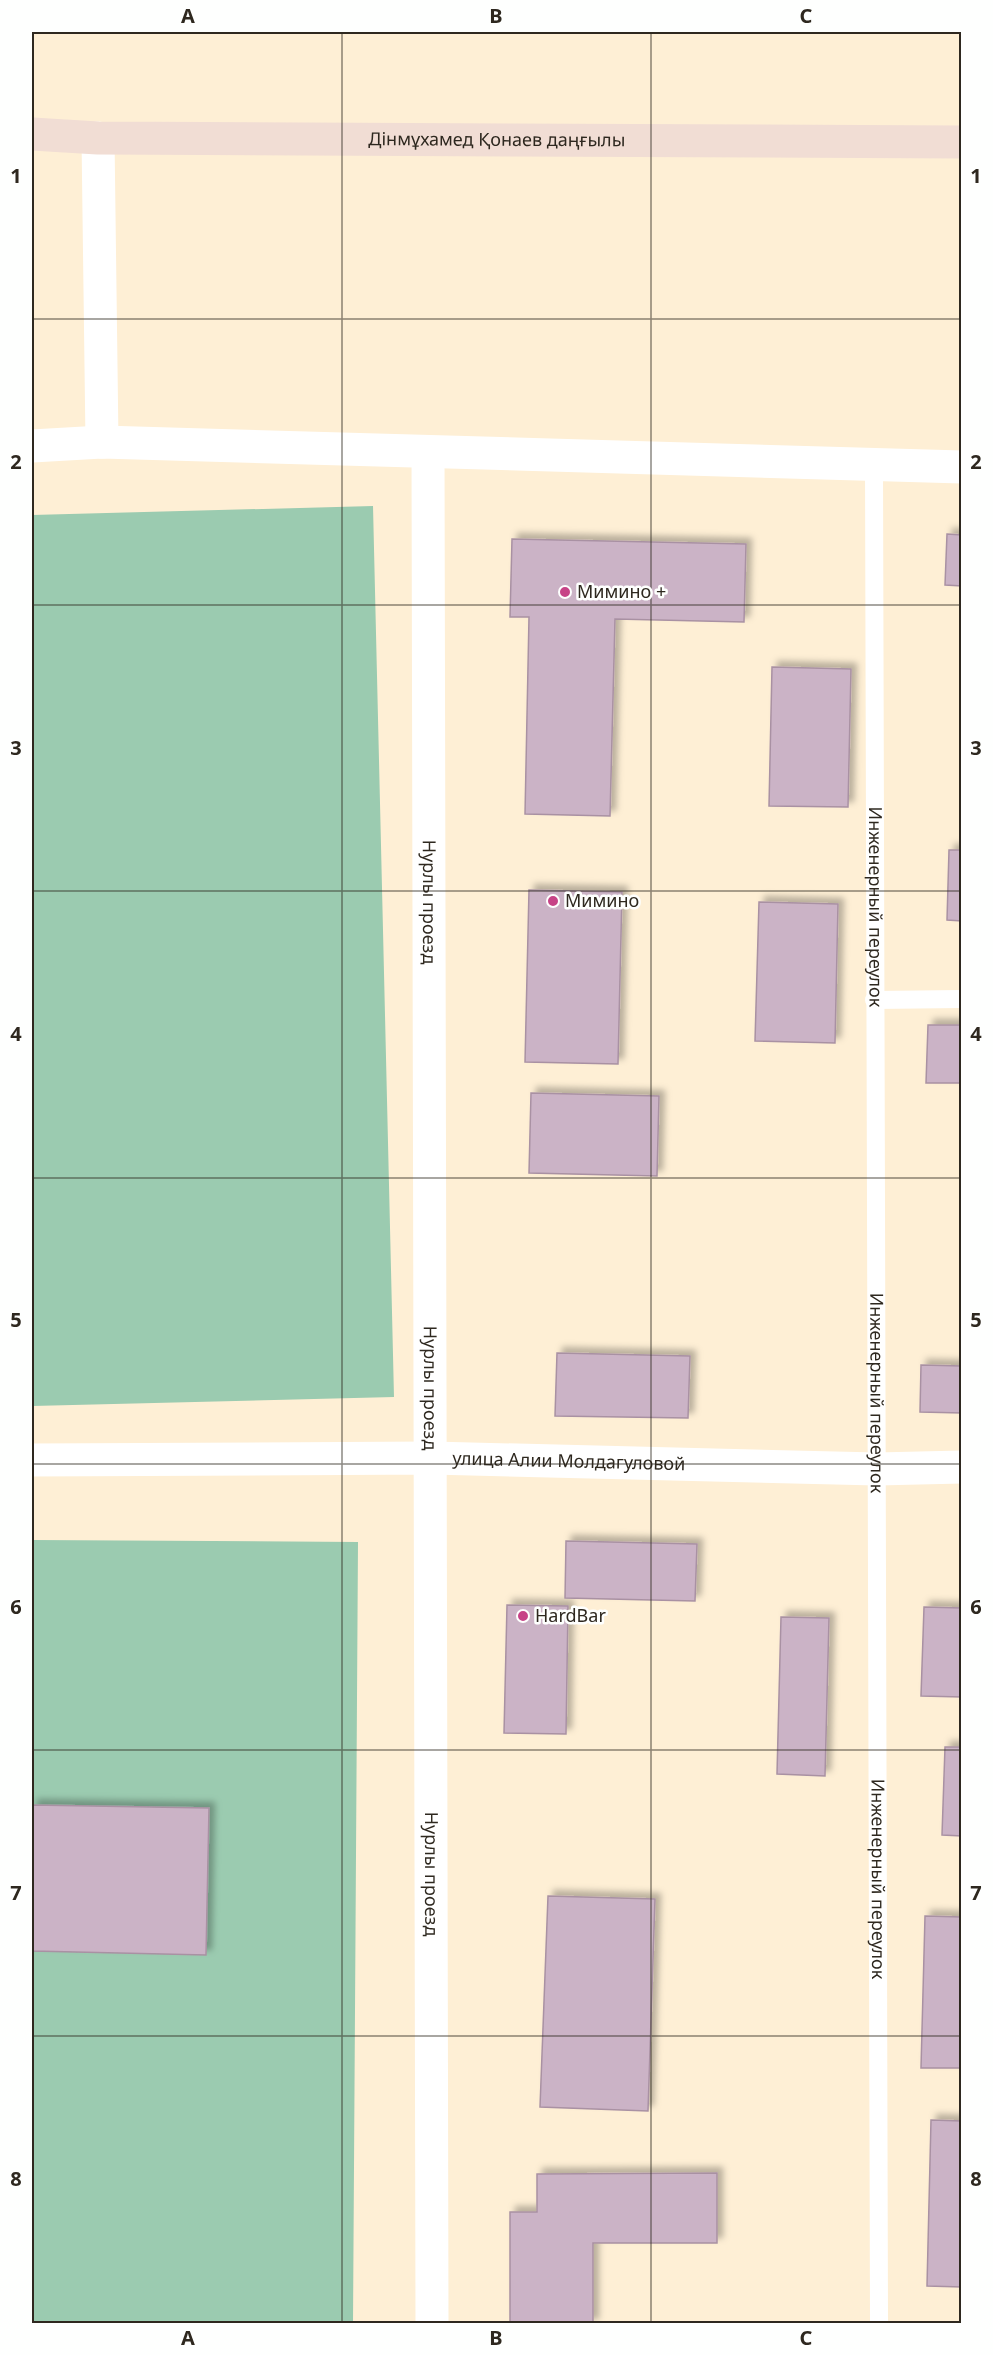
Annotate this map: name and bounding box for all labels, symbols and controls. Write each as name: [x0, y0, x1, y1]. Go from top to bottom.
text: A: [181, 2, 195, 29]
text: B: [489, 2, 503, 29]
text: C: [800, 2, 813, 29]
street label: Дінмұхамед Қонаев даңғылы: [368, 126, 625, 151]
text: 1: [10, 162, 22, 189]
text: 1: [970, 162, 982, 189]
text: 2: [10, 448, 22, 475]
text: 2: [970, 448, 982, 475]
place label: Мимино +: [577, 579, 666, 603]
marker: Мимино +: [558, 585, 572, 599]
text: 3: [10, 734, 22, 761]
text: 3: [970, 734, 982, 761]
street label: Инженерный переулок: [864, 807, 888, 1008]
street label: Нурлы проезд: [418, 840, 442, 964]
place label: Мимино: [565, 888, 639, 912]
marker: Мимино: [546, 894, 560, 908]
text: 4: [10, 1020, 22, 1047]
text: 4: [970, 1020, 982, 1047]
street label: Инженерный переулок: [865, 1293, 890, 1494]
text: 5: [10, 1306, 22, 1333]
text: 5: [970, 1306, 982, 1333]
street label: Нурлы проезд: [419, 1326, 443, 1450]
street label: улица Алии Молдагуловой: [452, 1446, 686, 1475]
text: 6: [10, 1593, 22, 1620]
text: 6: [970, 1593, 982, 1620]
place label: HardBar: [535, 1603, 606, 1627]
marker: HardBar: [516, 1609, 530, 1623]
street label: Инженерный переулок: [867, 1779, 891, 1980]
street label: Нурлы проезд: [420, 1812, 444, 1936]
text: 7: [10, 1879, 22, 1906]
text: 7: [970, 1879, 982, 1906]
text: 8: [10, 2165, 22, 2192]
text: 8: [970, 2165, 982, 2192]
text: A: [181, 2324, 195, 2351]
text: B: [489, 2324, 503, 2351]
text: C: [800, 2324, 813, 2351]

